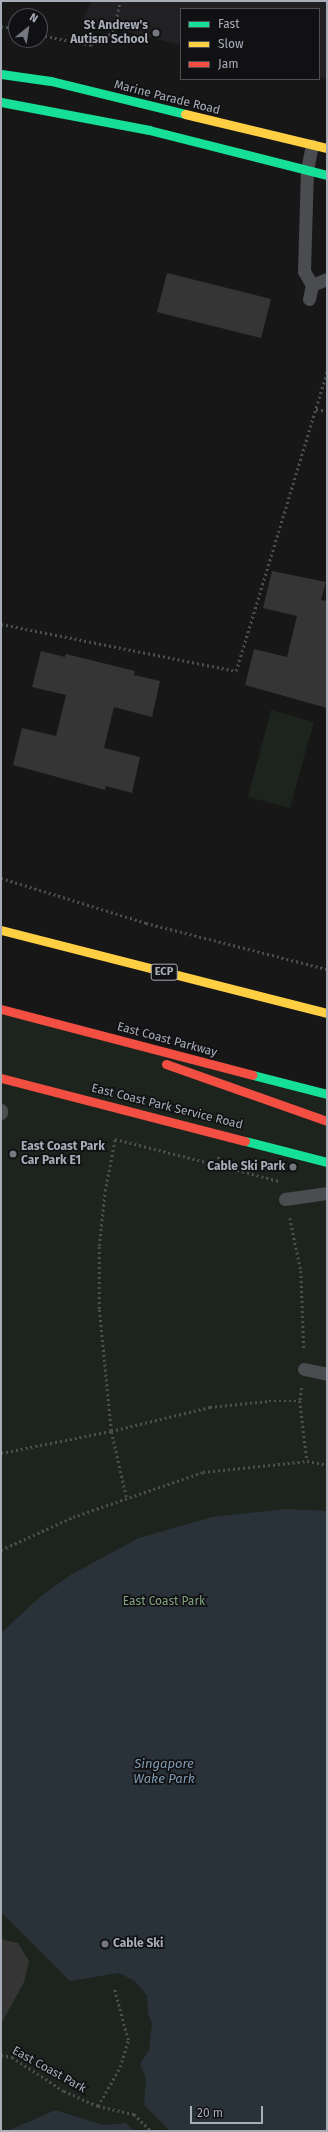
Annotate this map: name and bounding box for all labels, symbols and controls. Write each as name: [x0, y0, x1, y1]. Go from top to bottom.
north arrow: [8, 8, 48, 48]
legend: [180, 8, 320, 80]
text: N: [27, 11, 40, 25]
text: Fast: [218, 17, 240, 31]
place label: St Andrew's Autism School: [70, 19, 148, 47]
marker: St Andrew's Autism School: [151, 28, 161, 38]
text: Slow: [218, 37, 244, 51]
text: Jam: [218, 57, 238, 71]
street label: Marine Parade Road: [112, 78, 222, 118]
road number: ECP: [150, 963, 178, 981]
street label: East Coast Parkway: [115, 1020, 219, 1060]
street label: East Coast Park Service Road: [90, 1081, 244, 1133]
place label: East Coast Park Car Park E1: [21, 1140, 105, 1168]
marker: East Coast Park Car Park E1: [8, 1149, 18, 1159]
place label: Cable Ski Park: [207, 1160, 285, 1174]
marker: Cable Ski Park: [288, 1162, 298, 1172]
park label: East Coast Park: [123, 1595, 205, 1609]
water label: Singapore Wake Park: [133, 1757, 195, 1788]
place label: Cable Ski: [113, 1937, 163, 1951]
marker: Cable Ski: [100, 1939, 110, 1949]
street label: East Coast Park: [10, 2044, 88, 2096]
scale bar: [192, 2098, 265, 2124]
text: 20 m: [197, 2106, 223, 2120]

